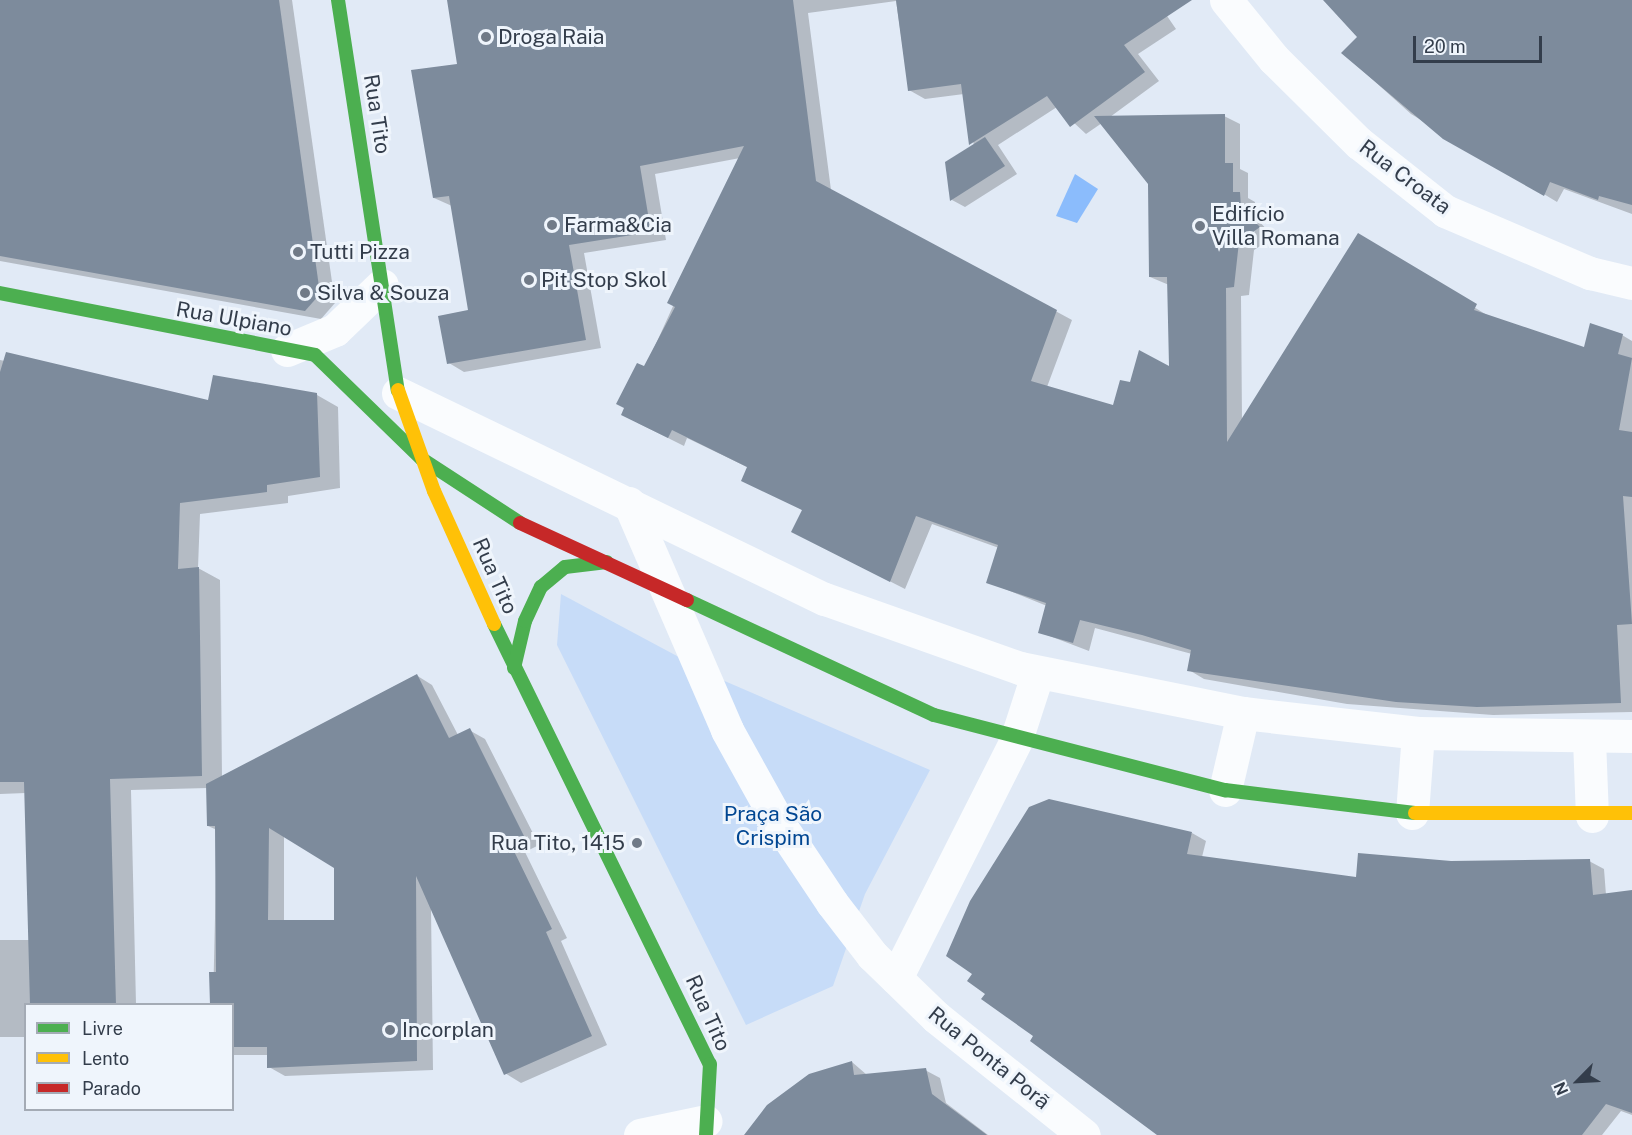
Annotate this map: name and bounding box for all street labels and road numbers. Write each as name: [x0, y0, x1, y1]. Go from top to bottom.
street label: Rua Tito: [358, 72, 396, 156]
street label: Rua Croata: [1354, 134, 1456, 220]
street label: Rua Ulpiano: [174, 296, 294, 342]
street label: Rua Tito: [467, 534, 523, 618]
street label: Rua Tito: [680, 971, 736, 1055]
street label: Rua Ponta Porã: [923, 1001, 1055, 1115]

